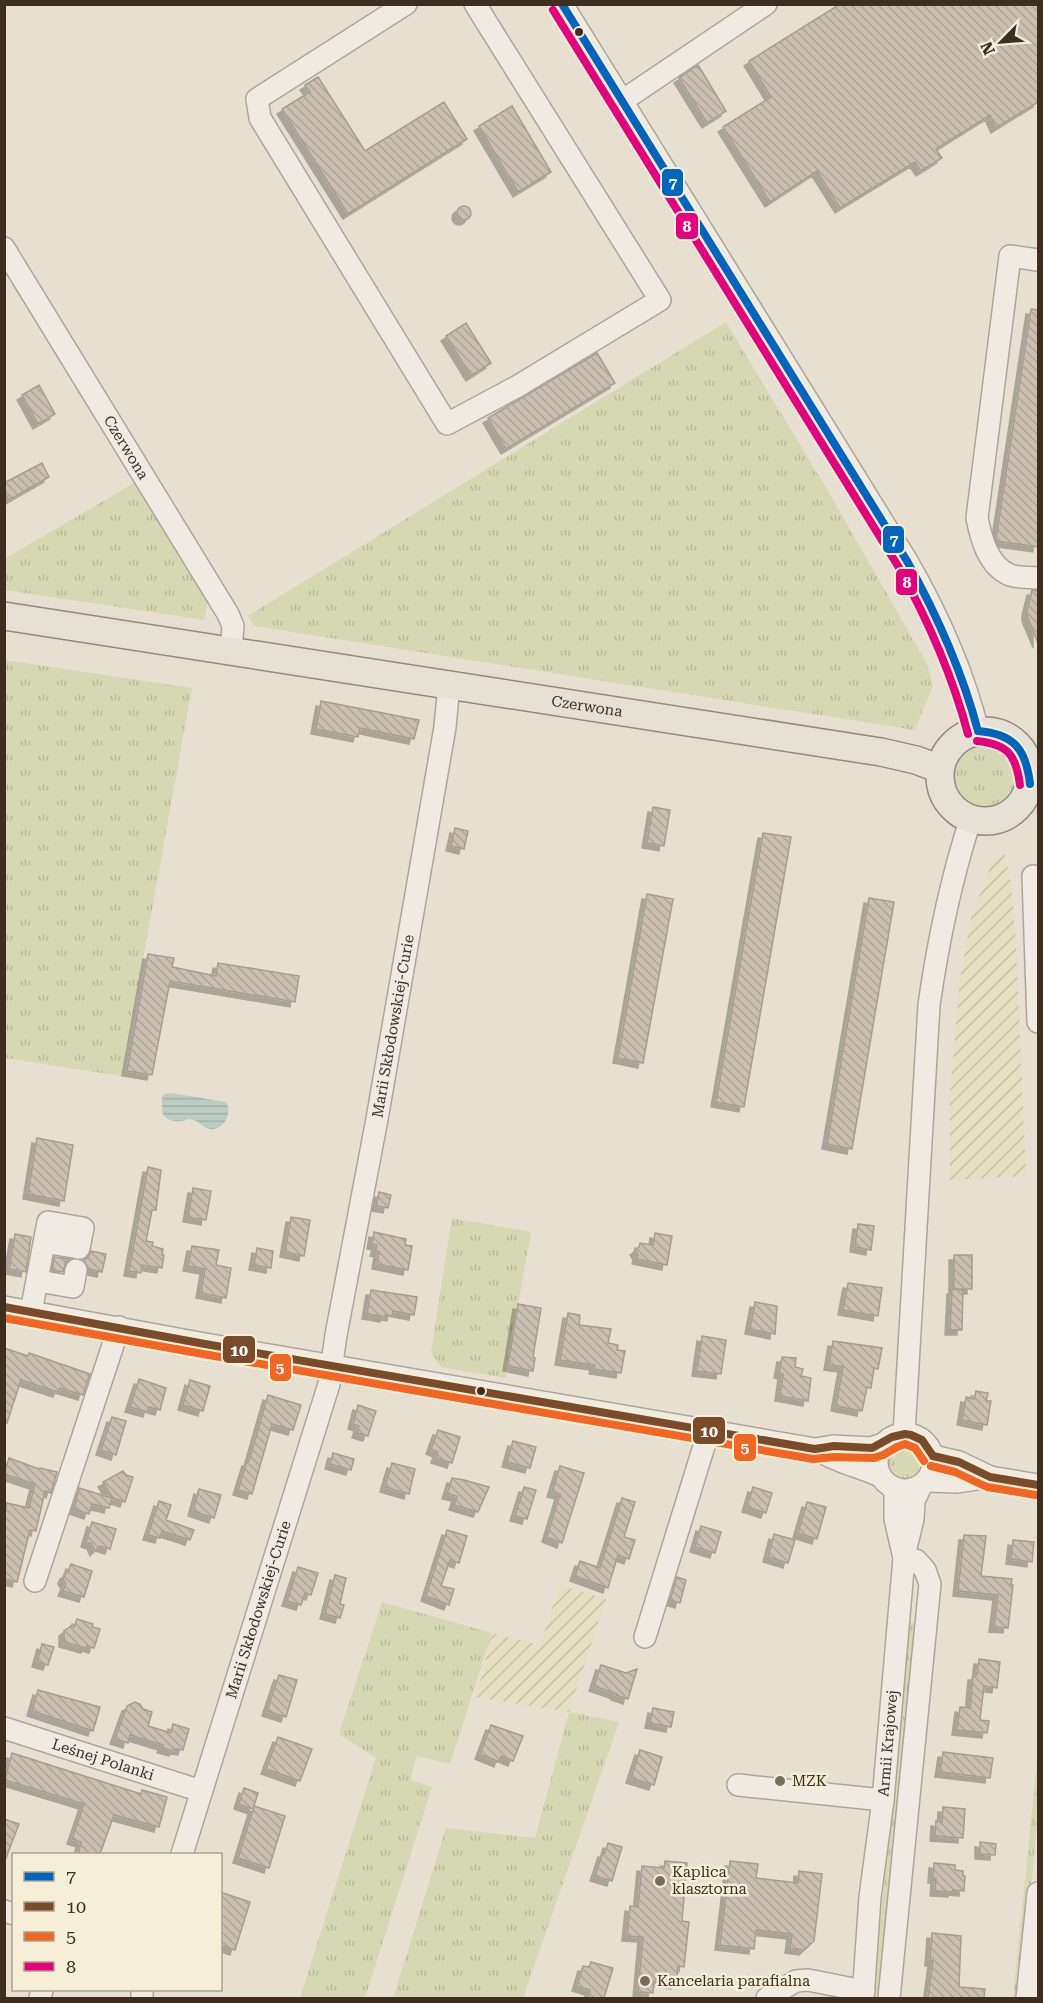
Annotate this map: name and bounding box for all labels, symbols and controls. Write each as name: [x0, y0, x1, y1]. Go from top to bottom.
north arrow: [971, 12, 1031, 72]
unlabelled marker: [573, 26, 585, 38]
text: N: [977, 39, 999, 58]
line badge: 7: [661, 168, 684, 197]
text: 7: [669, 173, 678, 192]
line badge: 8: [675, 212, 699, 240]
text: 8: [683, 217, 692, 236]
street label: Czerwona: [100, 412, 153, 483]
line badge: 7: [882, 525, 905, 554]
text: 7: [890, 530, 899, 549]
line badge: 8: [895, 568, 918, 596]
text: 8: [903, 573, 912, 592]
street label: Czerwona: [550, 692, 624, 721]
street label: Marii Skłodowskiej-Curie: [368, 933, 418, 1119]
line badge: 10: [222, 1335, 256, 1364]
text: 10: [230, 1341, 248, 1360]
line badge: 5: [269, 1353, 292, 1382]
text: 5: [276, 1358, 285, 1377]
unlabelled marker: [475, 1385, 487, 1397]
line badge: 10: [692, 1416, 726, 1445]
text: 10: [700, 1422, 718, 1441]
line badge: 5: [733, 1433, 757, 1462]
text: 5: [741, 1438, 750, 1457]
street label: Marii Skłodowskiej-Curie: [222, 1518, 295, 1701]
street label: Armii Krajowej: [874, 1689, 902, 1797]
street label: Leśnej Polanki: [50, 1735, 157, 1784]
place label: MZK: [792, 1772, 827, 1790]
marker: MZK: [773, 1774, 787, 1788]
legend: [12, 1853, 222, 1991]
place label: Kaplica klasztorna: [672, 1863, 747, 1898]
text: 7: [66, 1866, 76, 1887]
marker: Kaplica klasztorna: [653, 1874, 667, 1888]
text: 10: [66, 1896, 86, 1917]
text: 5: [66, 1926, 76, 1947]
text: 8: [66, 1956, 76, 1977]
place label: Kancelaria parafialna: [657, 1972, 810, 1990]
marker: Kancelaria parafialna: [638, 1974, 652, 1988]

